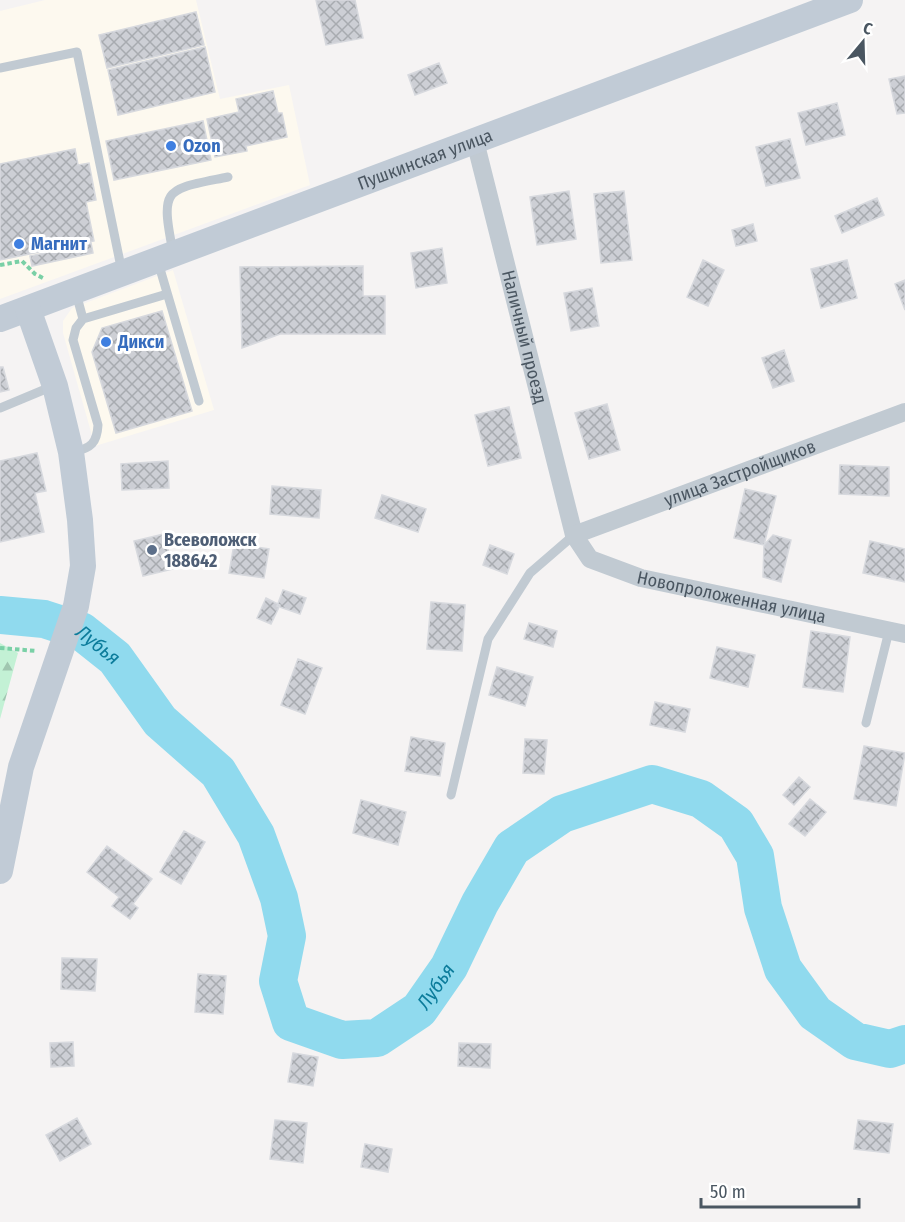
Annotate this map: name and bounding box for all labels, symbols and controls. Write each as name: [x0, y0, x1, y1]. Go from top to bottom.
north arrow: [833, 12, 893, 72]
text: С: [861, 18, 875, 39]
street label: Пушкинская улица: [354, 124, 496, 195]
place label: Ozon: [183, 135, 221, 157]
marker: Ozon: [164, 139, 178, 153]
place label: Магнит: [31, 233, 87, 255]
marker: Магнит: [12, 237, 26, 251]
street label: Наличный проезд: [497, 268, 552, 406]
place label: Дикси: [117, 331, 164, 353]
marker: Дикси: [99, 335, 113, 349]
street label: улица Застройщиков: [661, 435, 819, 512]
place label: Всеволожск 188642: [164, 529, 258, 572]
marker: Всеволожск 188642: [145, 543, 159, 557]
street label: Новопроложенная улица: [635, 566, 828, 628]
water label: Лубья: [70, 619, 125, 670]
water label: Лубья: [411, 959, 460, 1015]
scale bar: [701, 1171, 858, 1209]
text: 50 m: [710, 1181, 746, 1203]

